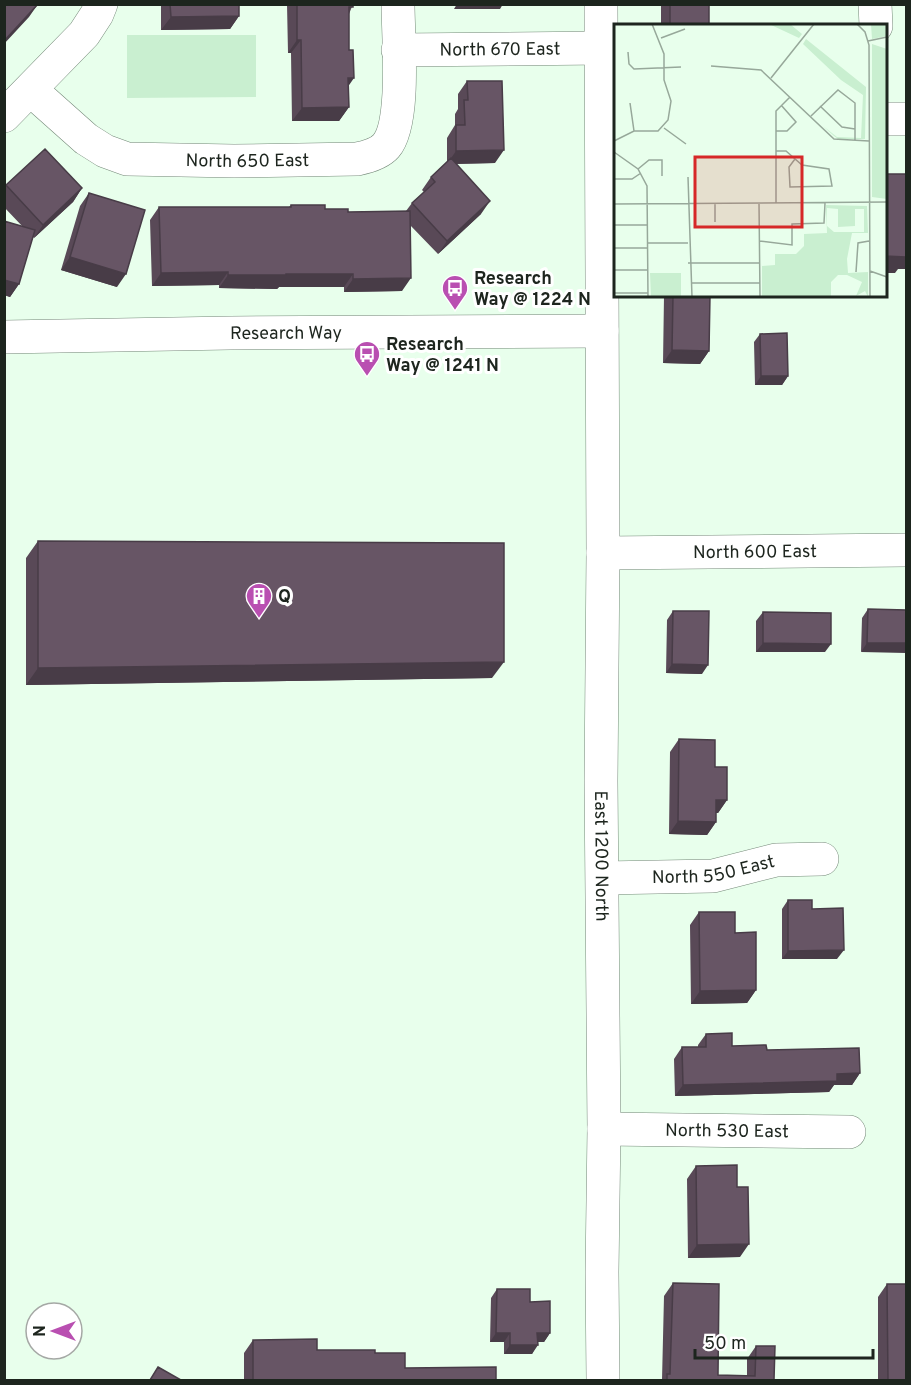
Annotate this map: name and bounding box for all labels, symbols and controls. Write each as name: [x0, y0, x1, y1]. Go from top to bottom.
inset map: [614, 24, 887, 297]
street label: North 670 East: [439, 38, 561, 63]
street label: North 650 East: [185, 150, 310, 174]
place label: Research Way @ 1224 N: [474, 268, 591, 312]
bus stop icon: Research Way @ 1224 N: [440, 273, 470, 311]
street label: Research Way: [230, 322, 342, 346]
place label: Research Way @ 1241 N: [386, 334, 499, 378]
bus stop icon: Research Way @ 1241 N: [352, 339, 382, 377]
street label: North 600 East: [693, 541, 817, 565]
building icon: Q: [244, 581, 274, 619]
place label: Q: [278, 586, 291, 609]
street label: East 1200 North: [588, 790, 612, 922]
street label: North 550 East: [652, 851, 777, 890]
street label: North 530 East: [665, 1120, 789, 1144]
north arrow: [24, 1301, 84, 1361]
scale bar: [695, 1322, 874, 1360]
text: N: [31, 1325, 51, 1337]
text: 50 m: [704, 1333, 746, 1356]

